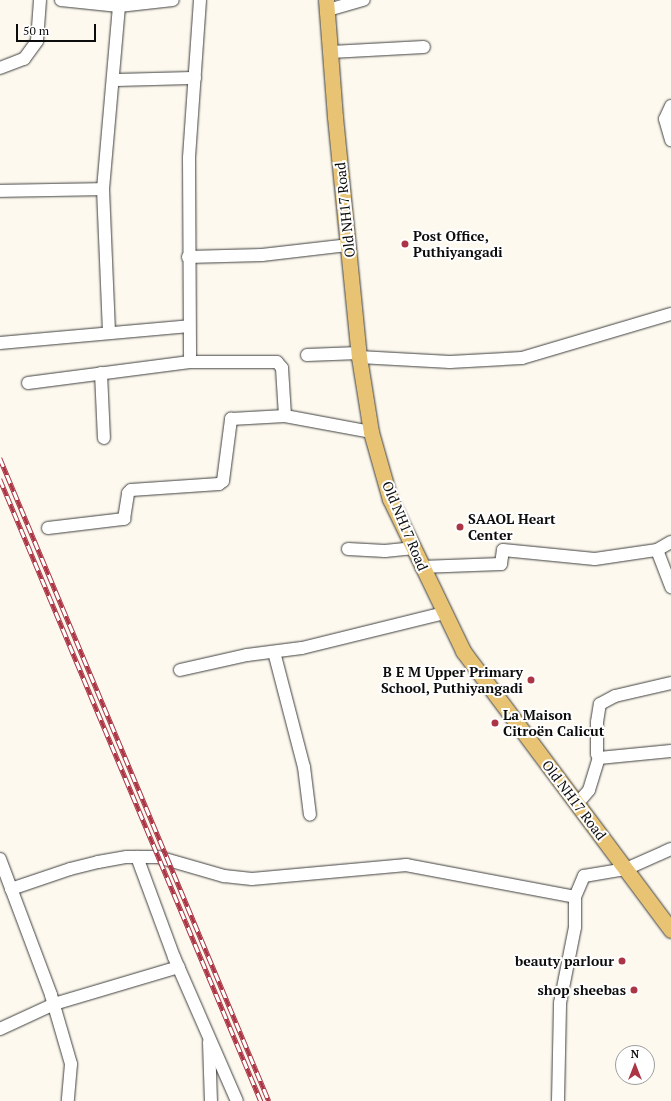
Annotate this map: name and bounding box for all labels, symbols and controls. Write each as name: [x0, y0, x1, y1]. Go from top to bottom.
scale bar: [18, 16, 98, 42]
text: 50 m: [23, 23, 49, 38]
street label: Old NH17 Road: [332, 162, 358, 258]
place label: Post Office, Puthiyangadi: [413, 228, 503, 260]
marker: Post Office, Puthiyangadi: [400, 239, 410, 249]
street label: Old NH17 Road: [379, 479, 431, 573]
place label: SAAOL Heart Center: [468, 511, 556, 544]
marker: SAAOL Heart Center: [455, 522, 465, 532]
place label: B E M Upper Primary School, Puthiyangadi: [380, 664, 523, 696]
marker: B E M Upper Primary School, Puthiyangadi: [526, 675, 536, 685]
place label: La Maison Citroën Calicut: [503, 707, 604, 740]
marker: La Maison Citroën Calicut: [490, 718, 500, 728]
street label: Old NH17 Road: [538, 757, 610, 843]
place label: beauty parlour: [515, 953, 614, 969]
marker: beauty parlour: [617, 956, 627, 966]
place label: shop sheebas: [537, 982, 626, 998]
marker: shop sheebas: [629, 985, 639, 995]
north arrow: [615, 1045, 655, 1085]
text: N: [631, 1047, 639, 1061]

